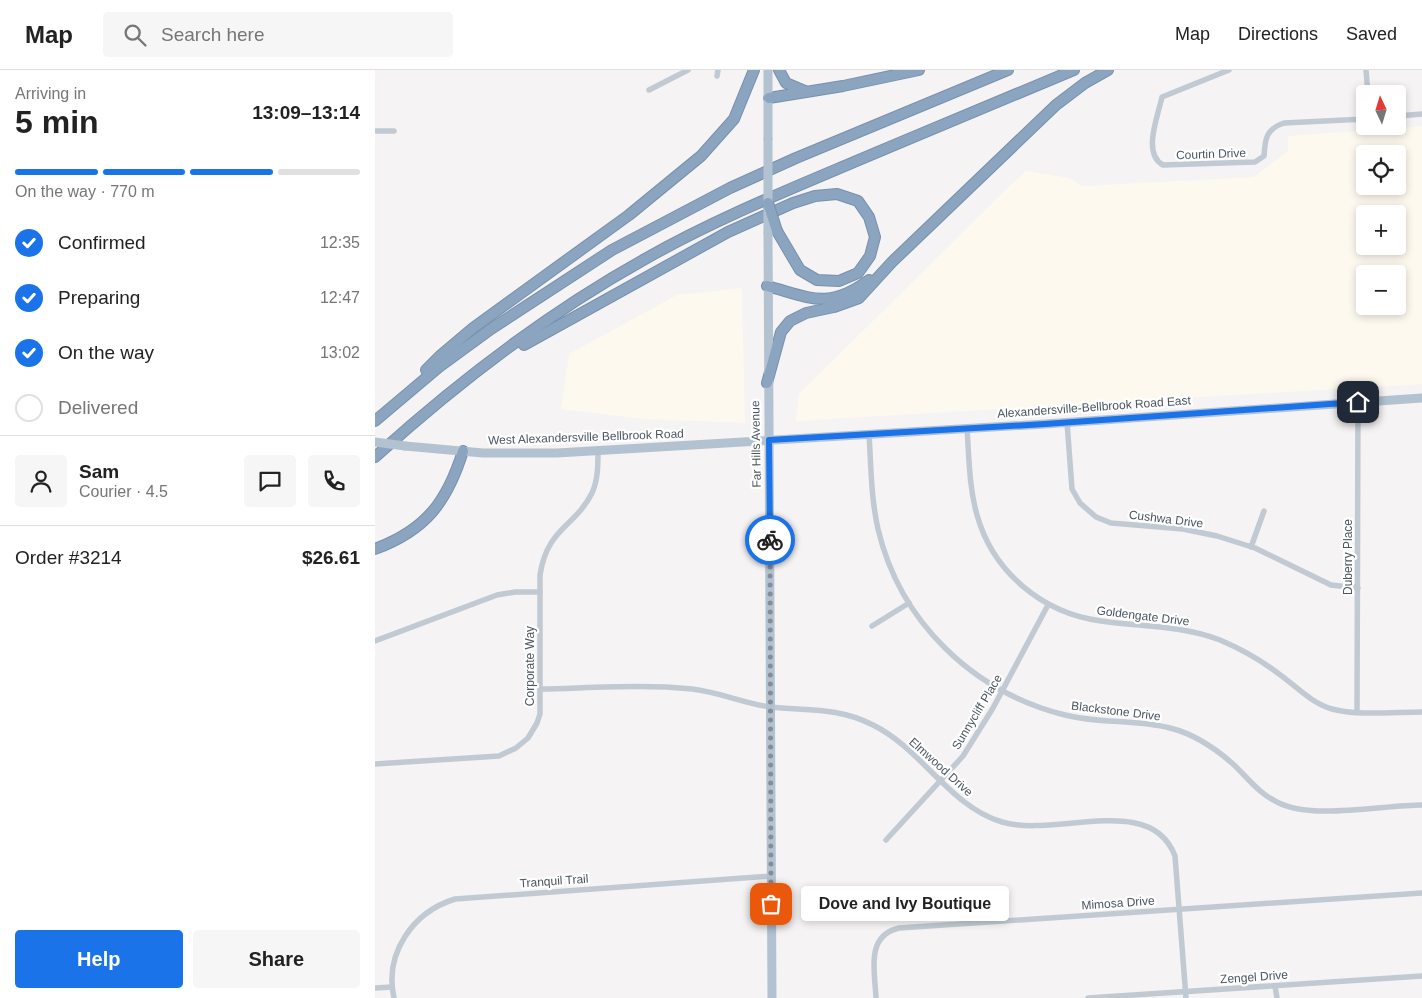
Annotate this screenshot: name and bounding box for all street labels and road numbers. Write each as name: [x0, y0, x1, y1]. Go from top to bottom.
street label: Courtin Drive: [1176, 146, 1247, 162]
street label: Alexandersville-Bellbrook Road East: [997, 393, 1192, 421]
street label: Far Hills Avenue: [748, 400, 764, 488]
street label: West Alexandersville Bellbrook Road: [488, 427, 684, 447]
street label: Cushwa Drive: [1128, 508, 1204, 531]
street label: Duberry Place: [1341, 519, 1355, 595]
street label: Goldengate Drive: [1096, 603, 1191, 629]
street label: Corporate Way: [523, 626, 537, 706]
street label: Sunnycliff Place: [949, 672, 1005, 752]
street label: Blackstone Drive: [1070, 699, 1162, 723]
street label: Elmwood Drive: [906, 735, 976, 799]
street label: Tranquil Trail: [519, 872, 589, 890]
street label: Mimosa Drive: [1081, 893, 1155, 913]
street label: Zengel Drive: [1220, 968, 1289, 986]

